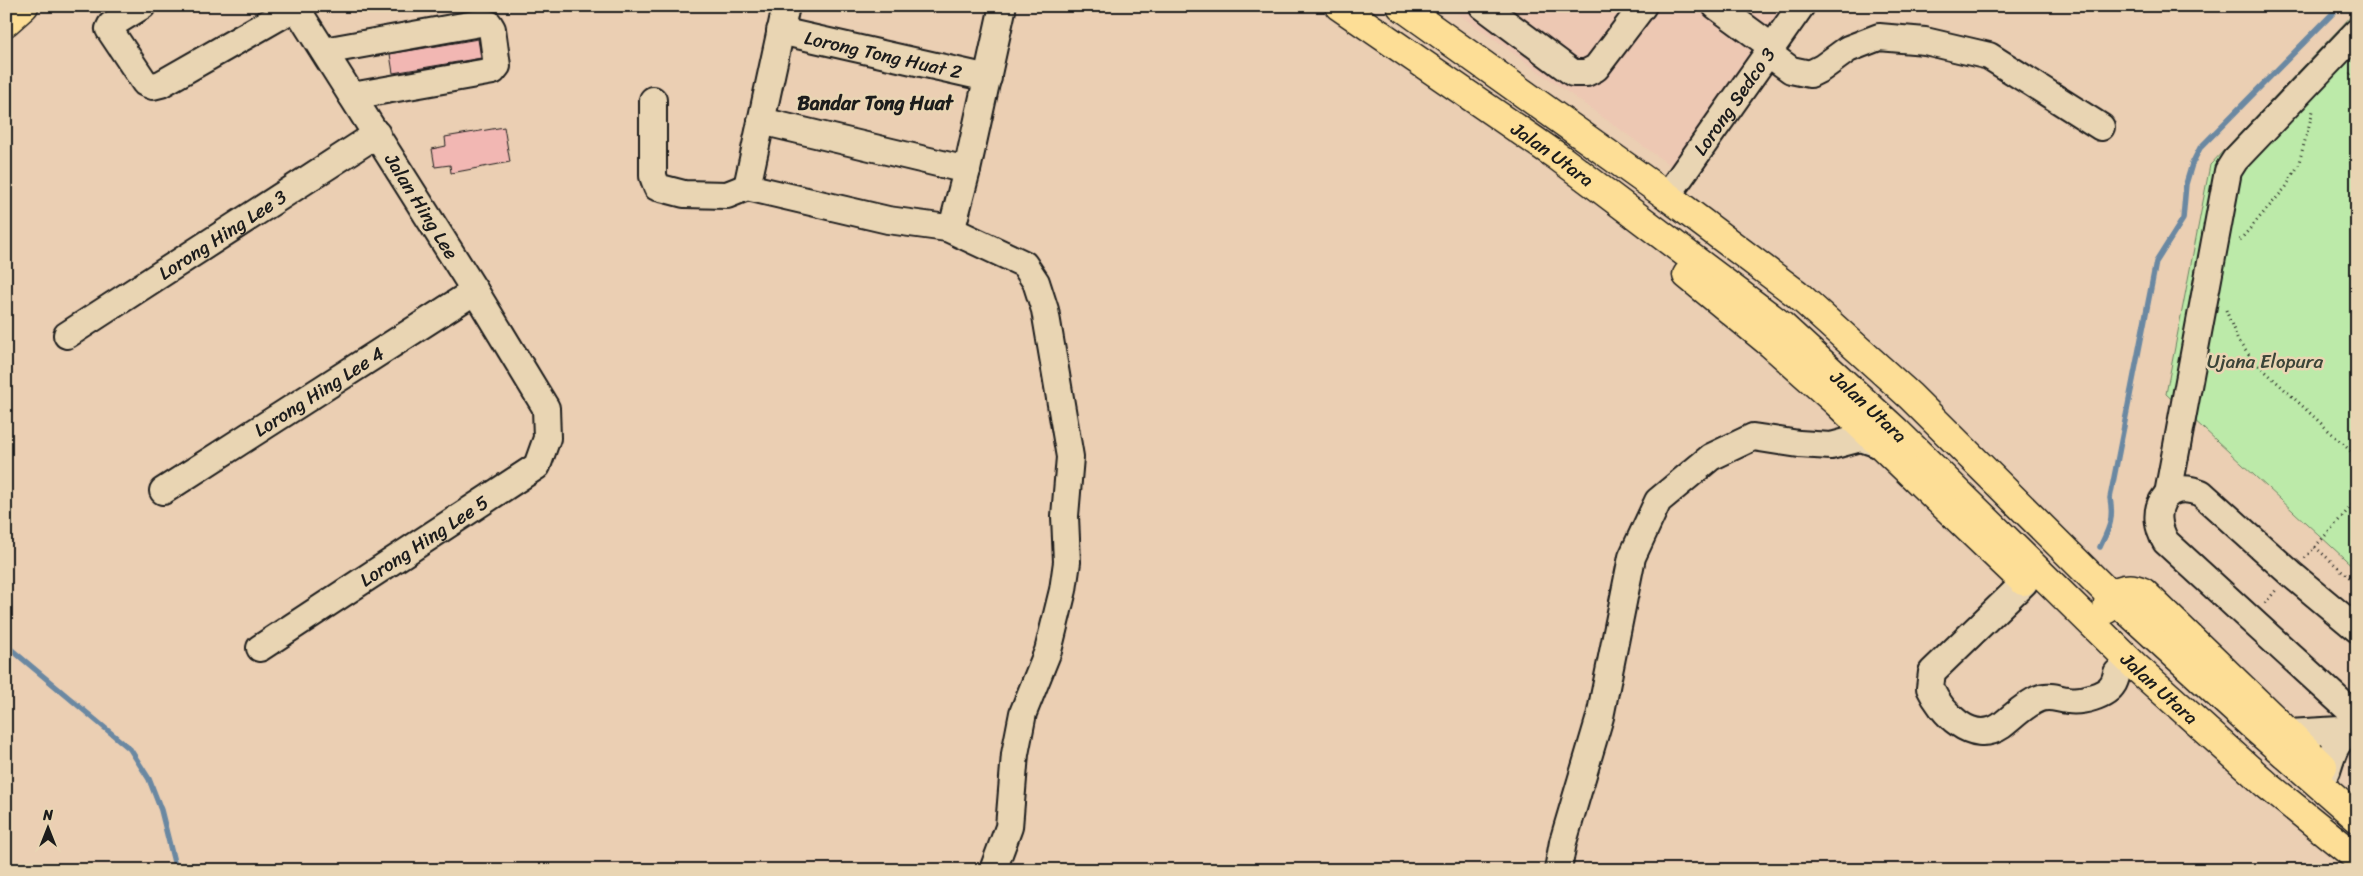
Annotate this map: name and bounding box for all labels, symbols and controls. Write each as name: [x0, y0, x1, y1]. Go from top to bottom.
street label: Lorong Tong Huat 2: [801, 21, 965, 89]
street label: Lorong Sedco 3: [1684, 40, 1784, 163]
district label: Bandar Tong Huat: [797, 86, 955, 121]
street label: Jalan Utara: [1503, 112, 1602, 196]
street label: Jalan Hing Lee: [375, 146, 468, 266]
street label: Lorong Hing Lee 3: [151, 180, 294, 289]
street label: Lorong Hing Lee 4: [247, 337, 391, 446]
park label: Ujana Elopura: [2207, 345, 2323, 378]
street label: Jalan Utara: [1822, 361, 1916, 451]
street label: Lorong Hing Lee 5: [353, 486, 496, 596]
street label: Jalan Utara: [2112, 644, 2206, 733]
text: N: [42, 803, 53, 828]
north arrow: [22, 804, 72, 854]

